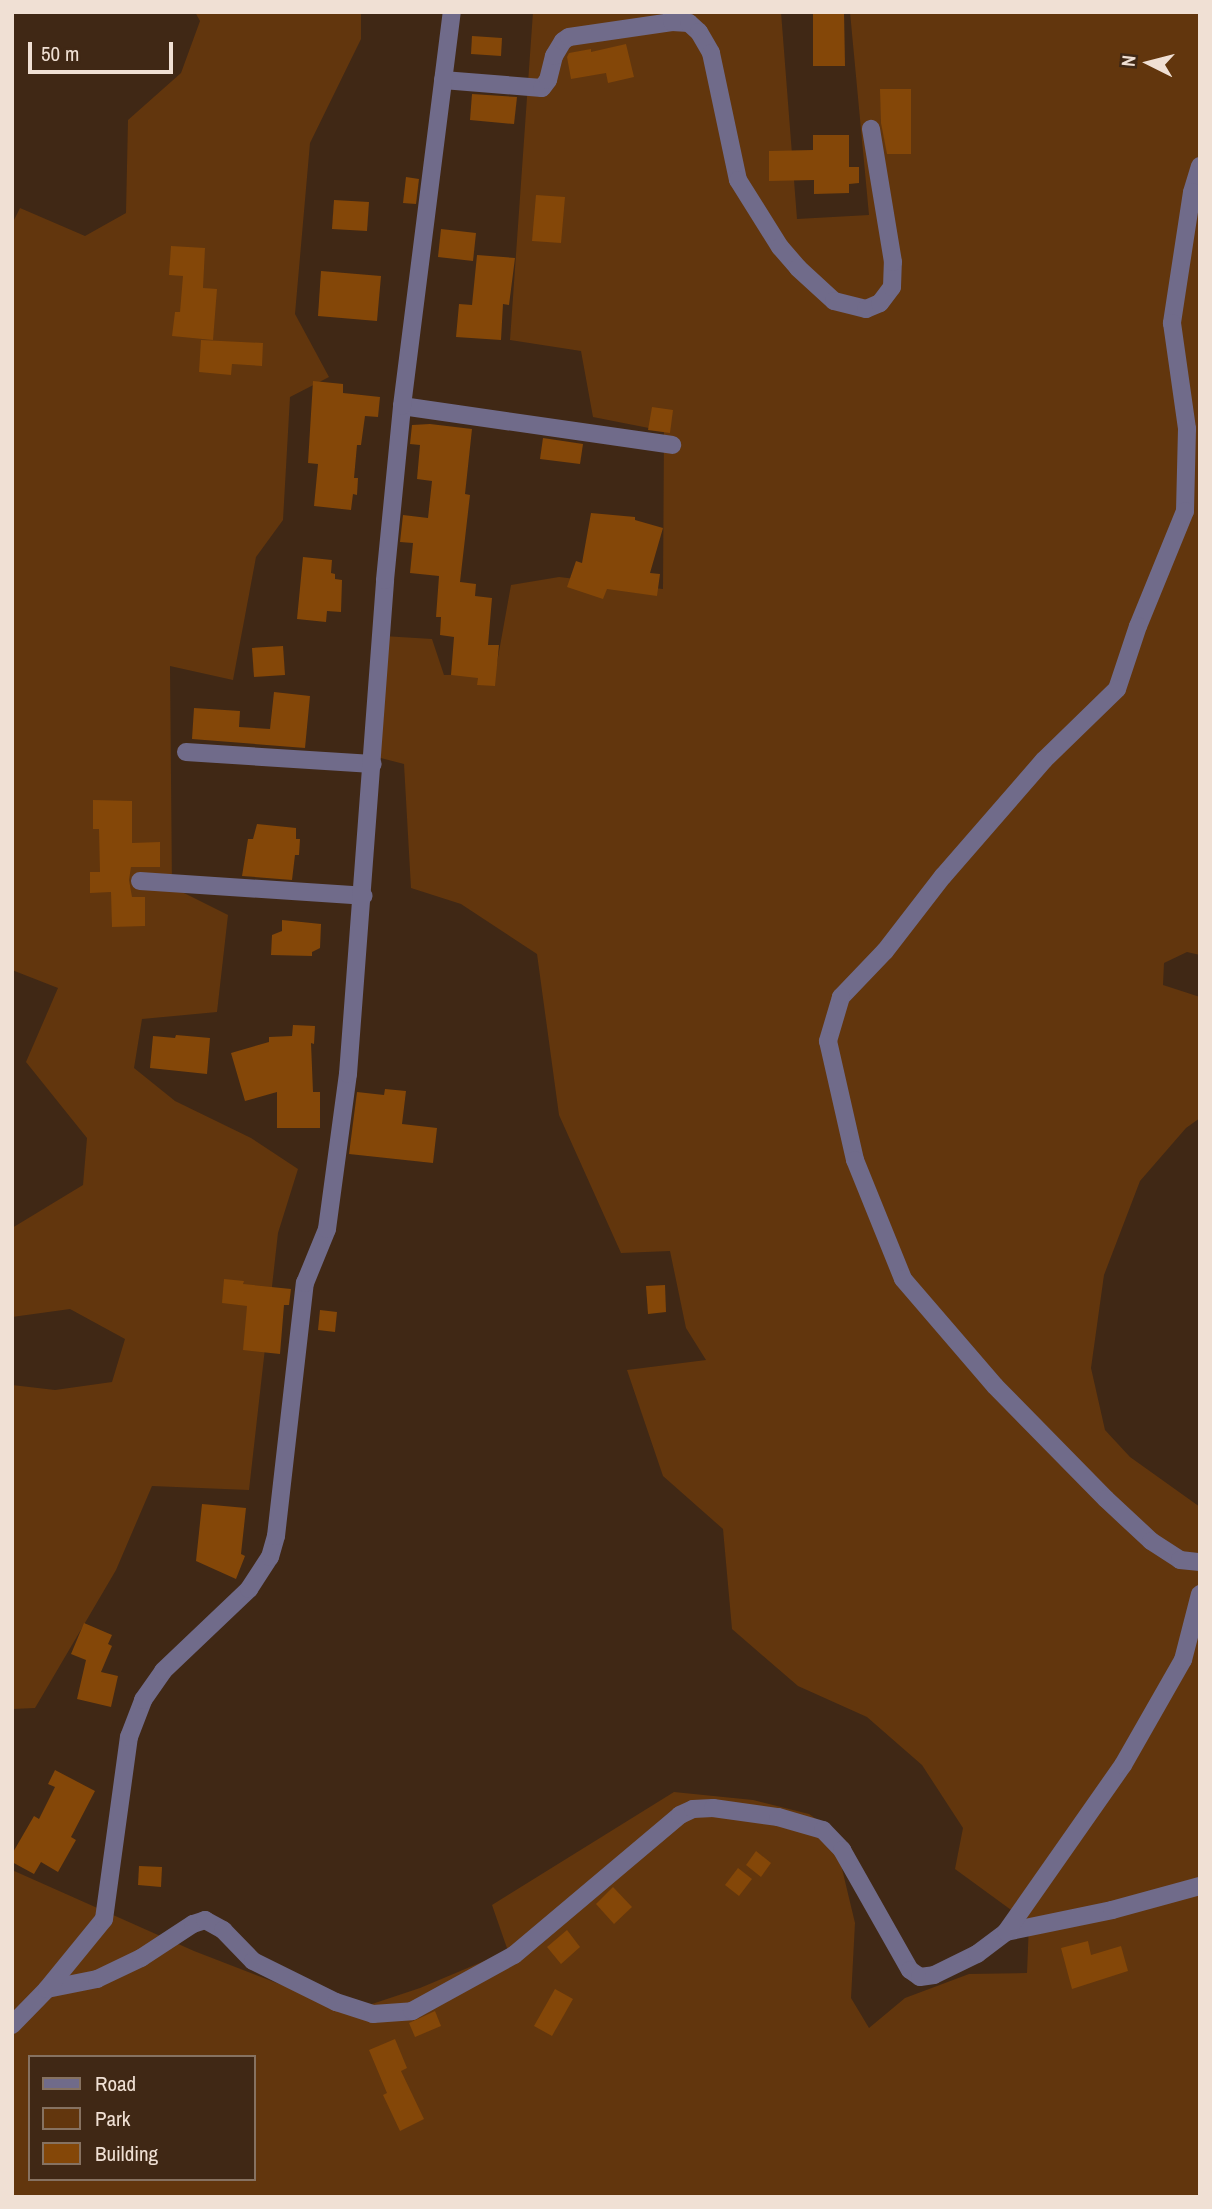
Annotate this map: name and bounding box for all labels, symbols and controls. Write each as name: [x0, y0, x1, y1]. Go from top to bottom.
scale bar: [32, 28, 177, 72]
north arrow: [1114, 28, 1184, 98]
text: 50 m: [41, 39, 79, 68]
text: N: [1115, 54, 1142, 68]
legend: [28, 2055, 256, 2181]
text: Road: [95, 2069, 136, 2098]
text: Park: [95, 2104, 130, 2133]
text: Building: [95, 2139, 158, 2168]

